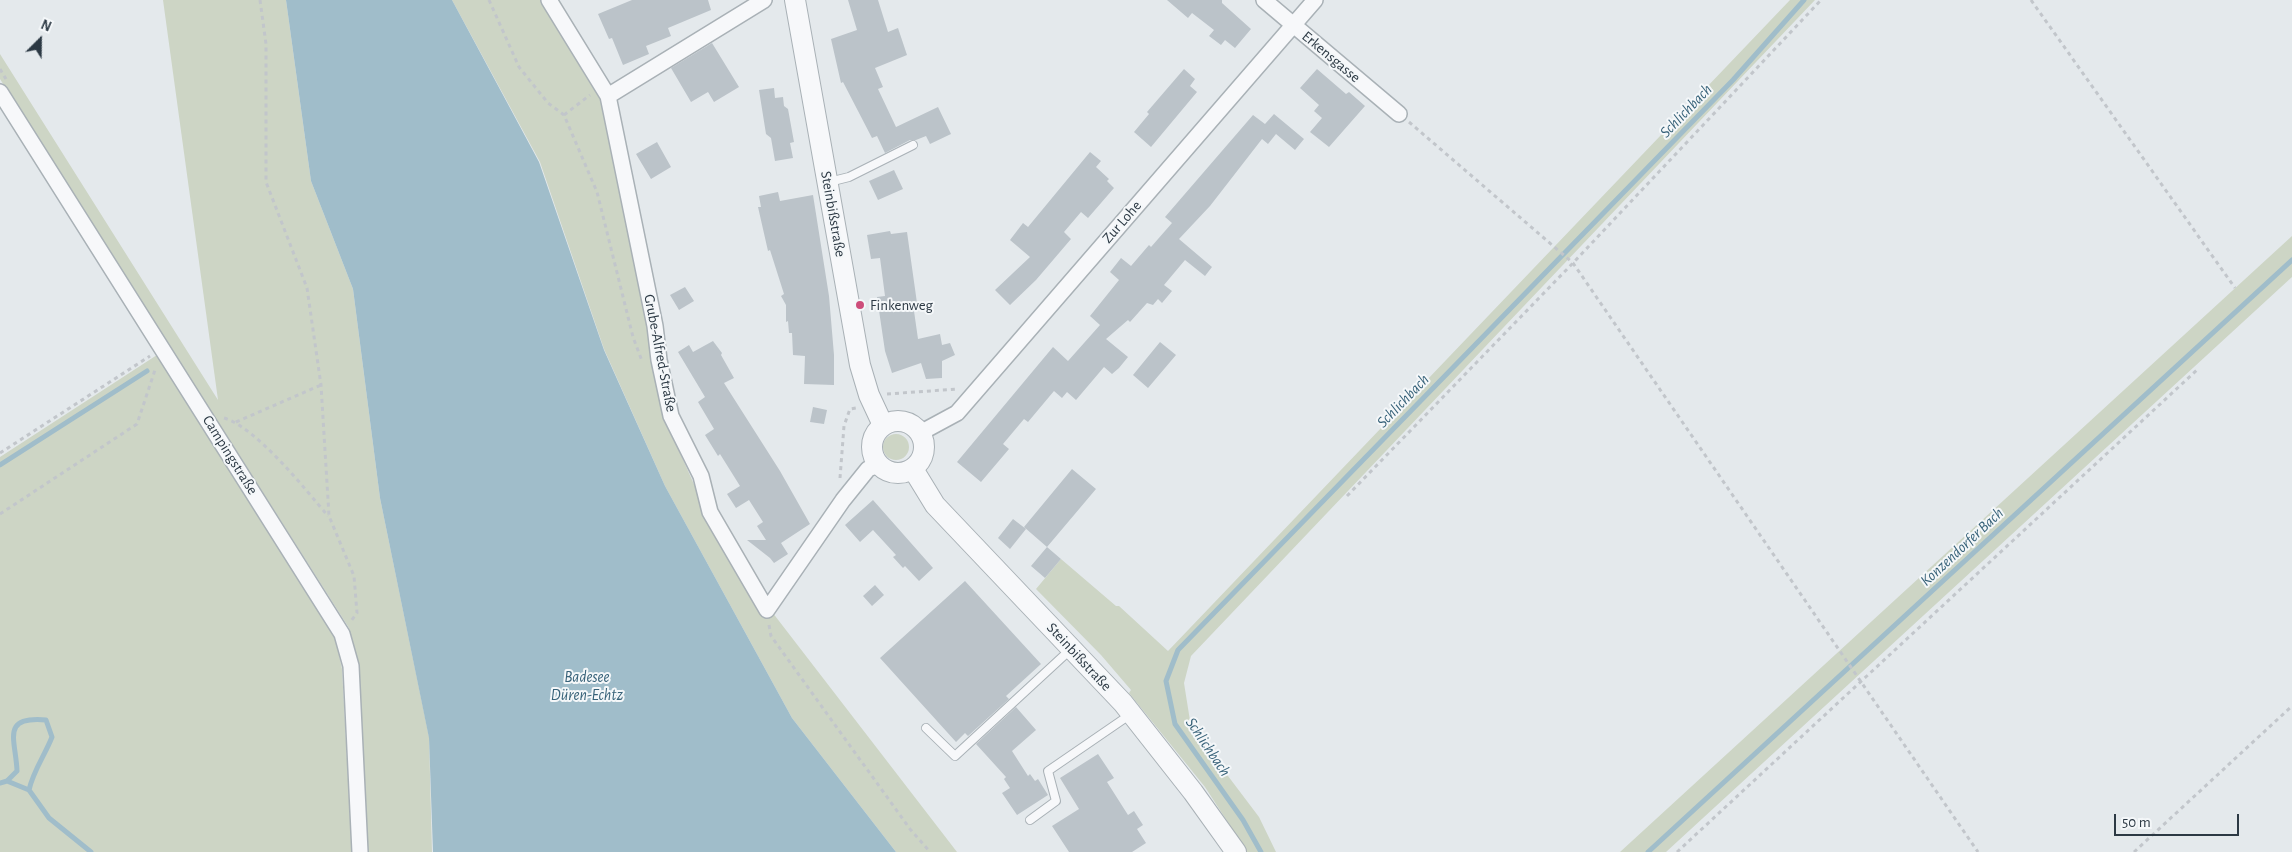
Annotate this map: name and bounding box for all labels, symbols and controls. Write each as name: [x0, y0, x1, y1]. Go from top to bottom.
north arrow: [15, 15, 65, 65]
text: N: [39, 18, 53, 35]
street label: Erkensgasse: [1298, 27, 1364, 87]
water label: Schlichbach: [1656, 80, 1716, 142]
street label: Steinbißstraße: [817, 170, 849, 258]
street label: Zur Lohe: [1099, 197, 1145, 247]
street label: Grube-Alfred-Straße: [640, 293, 680, 413]
place label: Finkenweg: [870, 296, 933, 314]
marker: Finkenweg: [854, 299, 866, 311]
water label: Schlichbach: [1373, 370, 1433, 432]
street label: Campingstraße: [199, 412, 261, 498]
water label: Konzendorfer Bach: [1916, 504, 2008, 590]
street label: Steinbißstraße: [1043, 619, 1115, 695]
water label: Badesee Düren-Echtz: [551, 667, 623, 705]
water label: Schlichbach: [1181, 714, 1235, 780]
scale bar: [2117, 804, 2242, 836]
text: 50 m: [2122, 815, 2151, 830]

